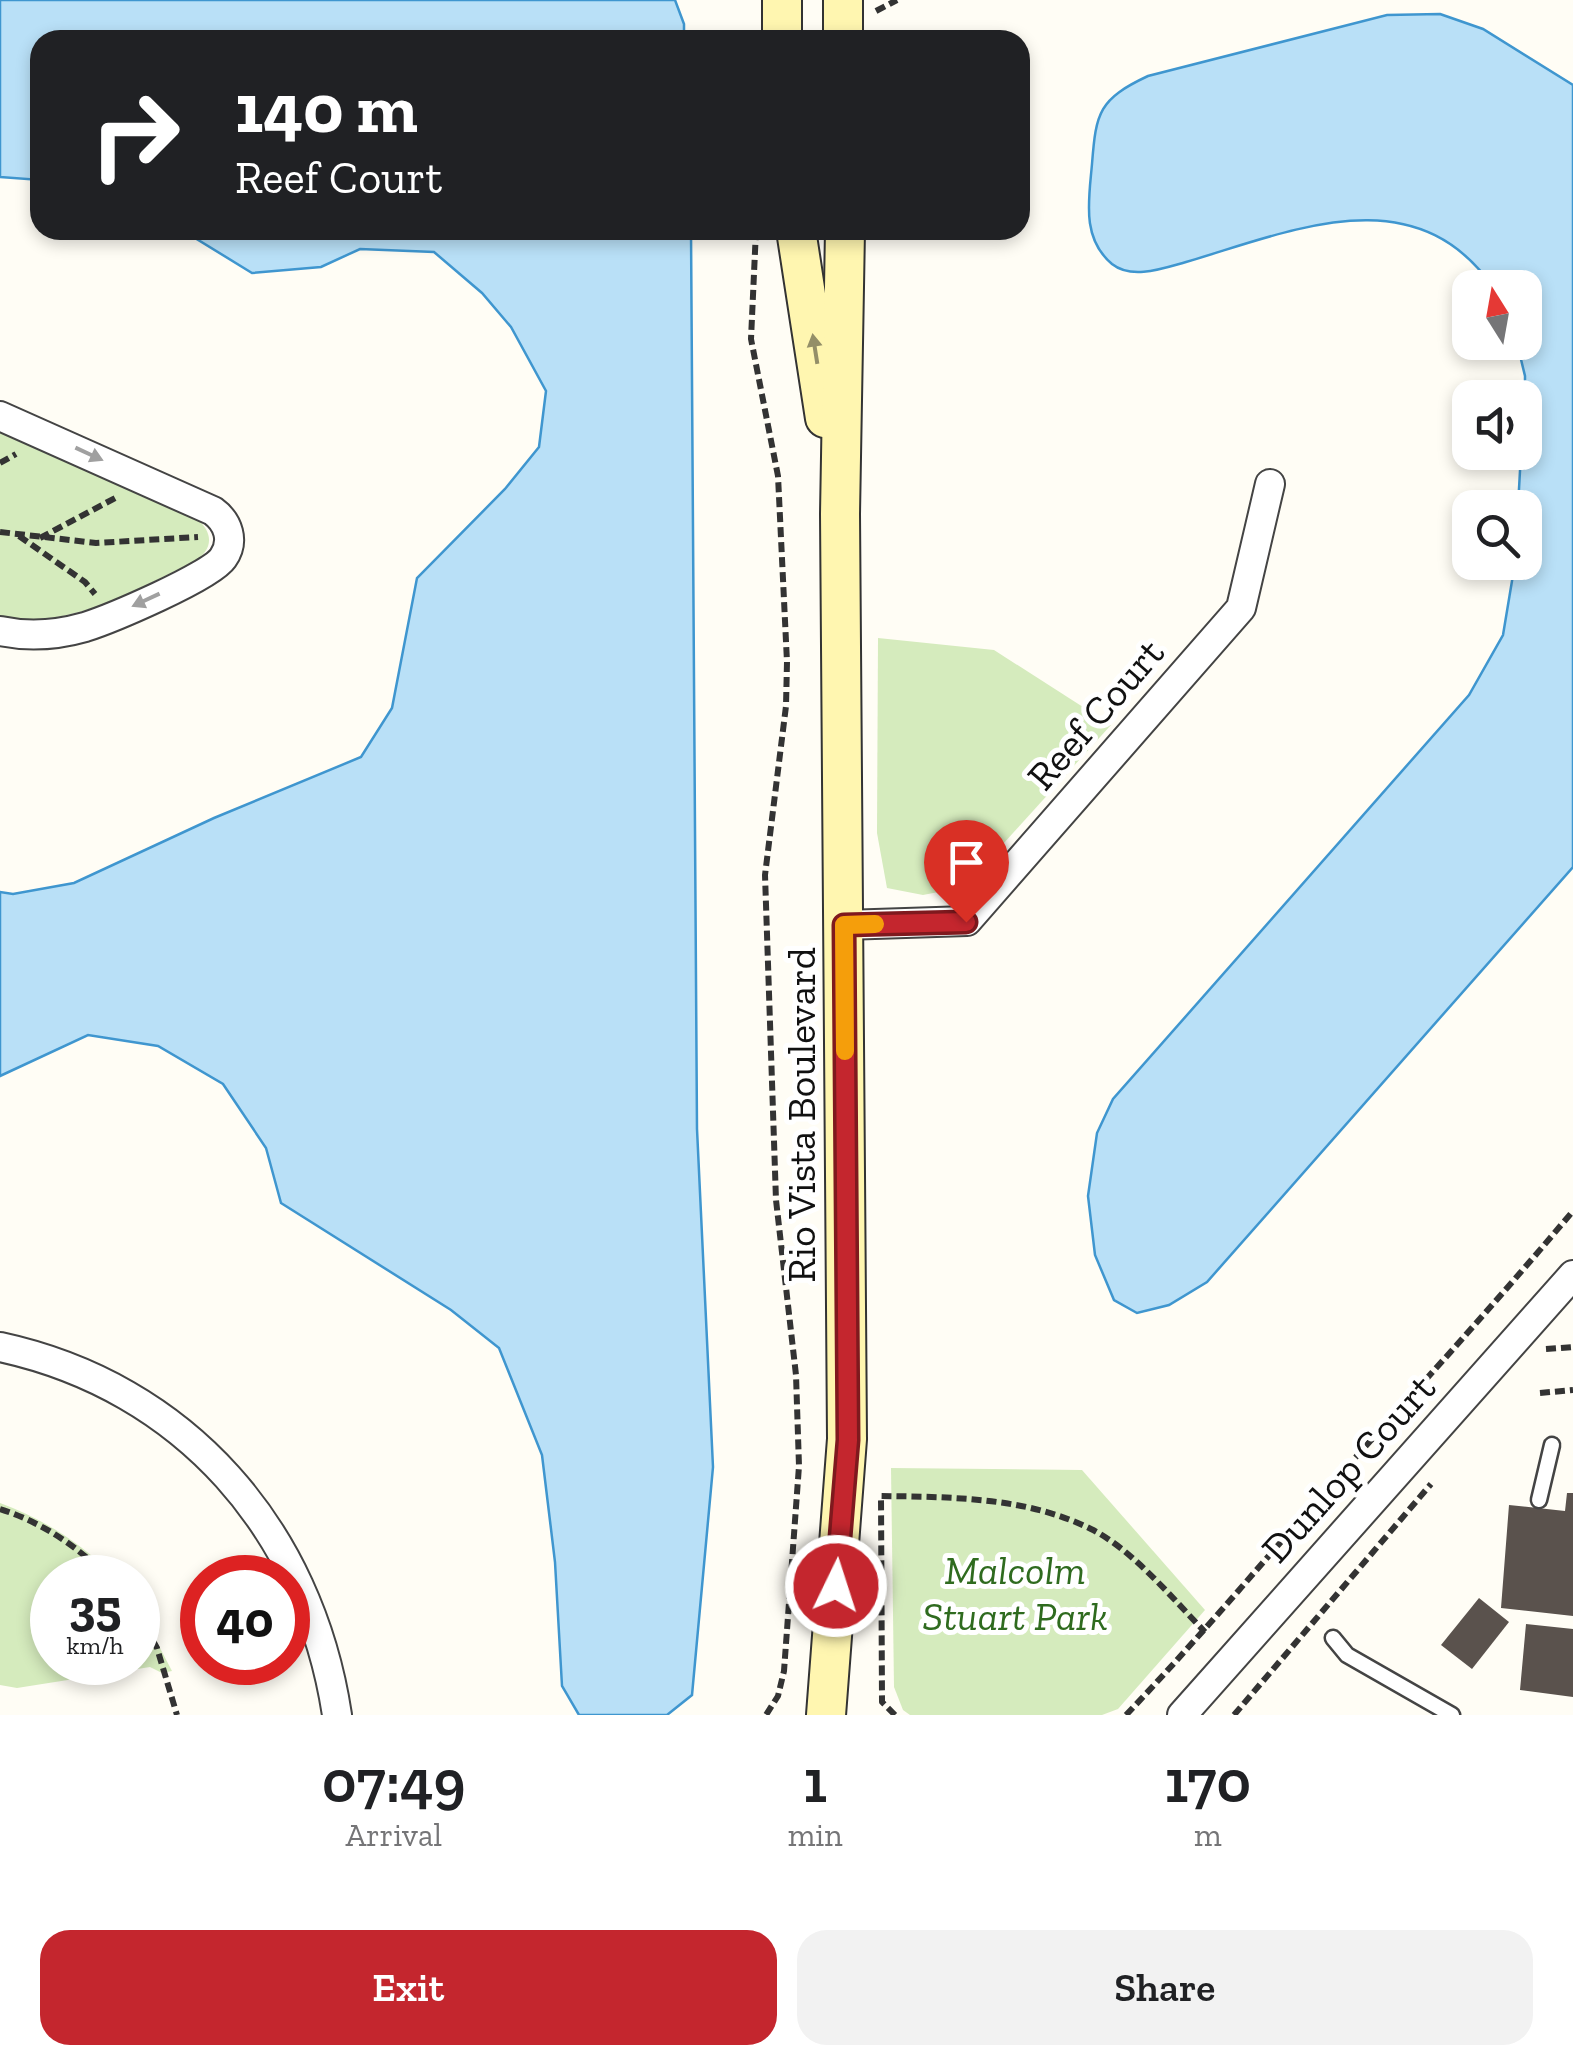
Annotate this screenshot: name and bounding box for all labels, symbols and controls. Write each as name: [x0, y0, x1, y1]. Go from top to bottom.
text: 140 m: [235, 66, 418, 150]
icon: right: [70, 70, 200, 200]
text: Reef Court: [235, 151, 442, 205]
north arrow: [1452, 270, 1542, 360]
map controls: [1452, 270, 1542, 580]
one-way arrow: [806, 333, 822, 364]
button: sound: [1452, 380, 1542, 470]
one-way arrow: [75, 446, 104, 462]
button: search: [1452, 490, 1542, 580]
one-way arrow: [131, 592, 160, 609]
street label: Reef Court: [1016, 629, 1174, 799]
pin: [924, 820, 1009, 923]
icon: arrive: [939, 835, 994, 890]
street label: Rio Vista Boulevard: [777, 947, 825, 1283]
street label: Dunlop Court: [1251, 1364, 1445, 1572]
position arrow: [784, 1534, 888, 1638]
park label: Malcolm Stuart Park: [922, 1546, 1108, 1640]
speed limit sign: 40: [180, 1555, 310, 1685]
text: 35: [69, 1578, 121, 1638]
text: km/h: [66, 1630, 124, 1660]
text: 07:49: [322, 1745, 466, 1817]
text: 1: [803, 1745, 827, 1817]
text: 170: [1165, 1745, 1251, 1817]
text: Arrival: [346, 1816, 442, 1854]
text: min: [788, 1816, 843, 1854]
text: m: [1194, 1816, 1222, 1854]
button: Exit: [40, 1930, 777, 2045]
button: Share: [797, 1930, 1533, 2045]

